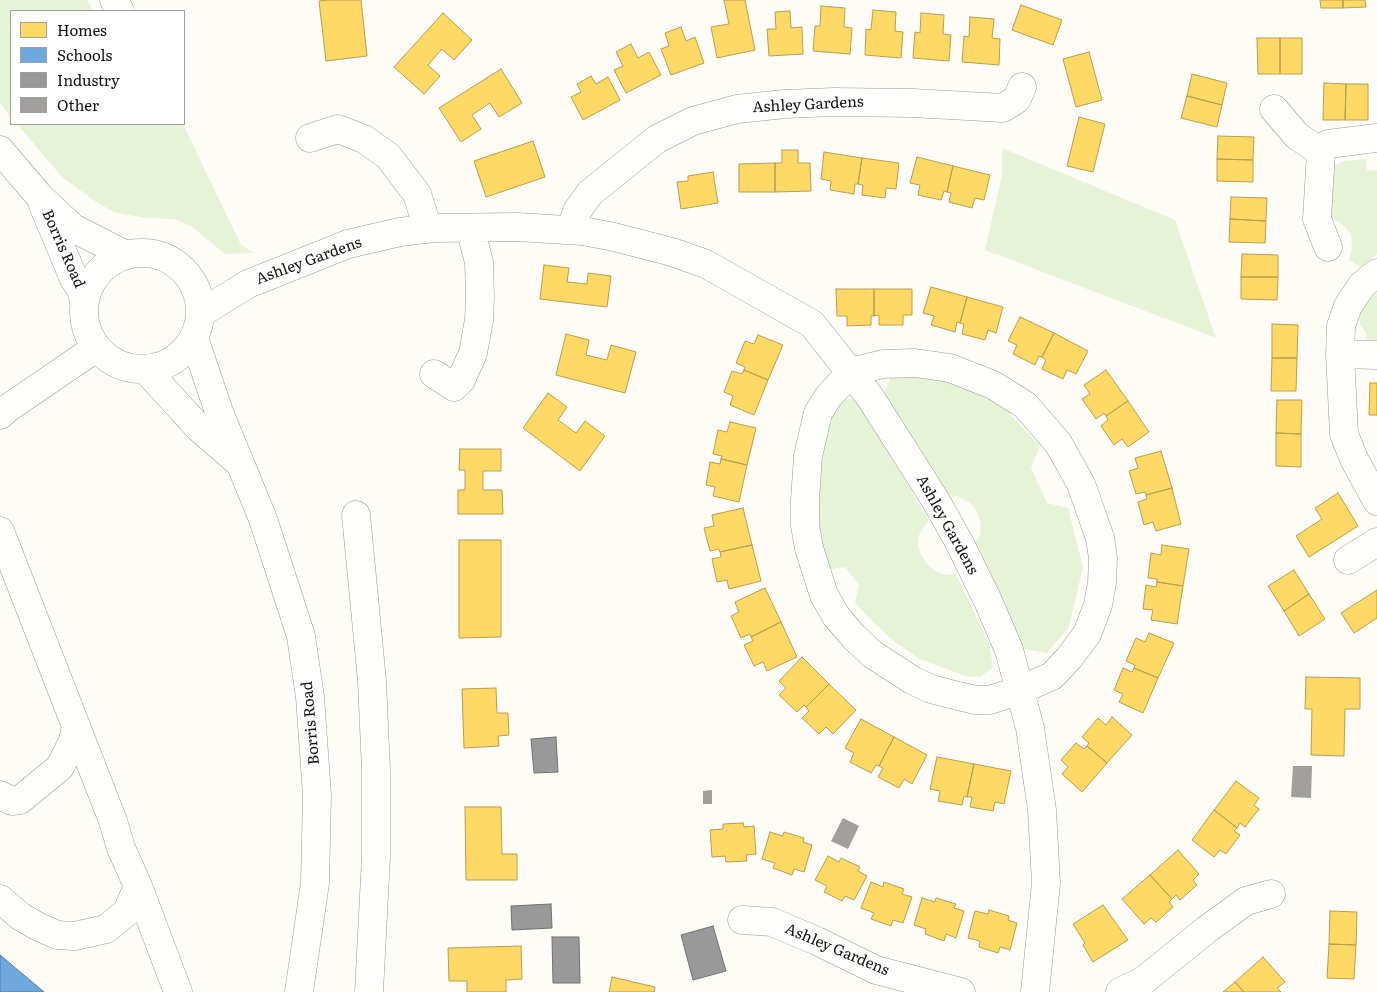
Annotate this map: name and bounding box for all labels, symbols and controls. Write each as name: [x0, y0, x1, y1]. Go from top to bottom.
legend: [10, 10, 185, 125]
text: Homes: [57, 18, 107, 41]
text: Schools: [57, 43, 112, 66]
text: Industry: [57, 68, 120, 91]
text: Other: [57, 93, 99, 116]
street label: Ashley Gardens: [752, 93, 864, 117]
street label: Borris Road: [38, 207, 88, 291]
street label: Ashley Gardens: [254, 234, 364, 288]
street label: Ashley Gardens: [912, 472, 982, 578]
street label: Borris Road: [298, 680, 324, 766]
street label: Ashley Gardens: [782, 920, 892, 980]

